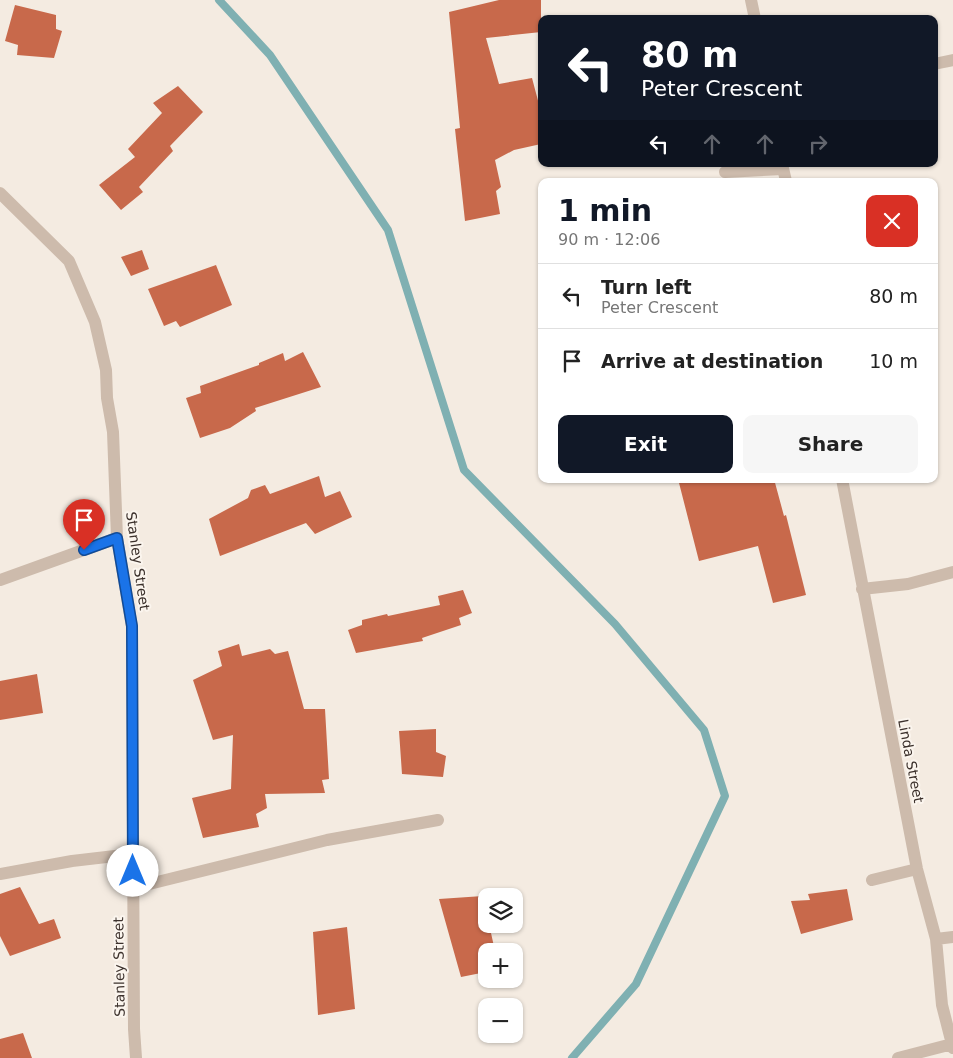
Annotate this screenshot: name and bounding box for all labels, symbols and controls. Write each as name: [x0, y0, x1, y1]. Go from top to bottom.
icon: left: [558, 35, 623, 100]
text: 80 m: [641, 35, 738, 75]
text: Peter Crescent: [641, 76, 802, 101]
icon: left: [645, 130, 673, 158]
icon: ahead: [698, 130, 726, 158]
icon: ahead: [751, 130, 779, 158]
icon: right: [804, 130, 832, 158]
text: 1 min: [558, 193, 652, 228]
button: close: [866, 195, 918, 247]
text: 90 m · 12:06: [558, 230, 660, 249]
text: Turn left: [601, 276, 692, 298]
icon: left: [558, 282, 586, 310]
text: 80 m: [869, 285, 918, 307]
text: Peter Crescent: [601, 298, 718, 317]
icon: arrive: [558, 347, 586, 375]
text: Arrive at destination: [601, 350, 823, 372]
text: 10 m: [869, 350, 918, 372]
button: Exit: [558, 415, 733, 473]
button: Share: [743, 415, 918, 473]
pin: [63, 499, 105, 550]
icon: arrive: [70, 506, 98, 534]
street label: Stanley Street: [123, 511, 153, 612]
street label: Linda Street: [895, 718, 927, 805]
position arrow: [106, 844, 158, 896]
map controls: [478, 888, 523, 1043]
button: layers: [478, 888, 523, 933]
street label: Stanley Street: [110, 917, 128, 1017]
button: +: [478, 943, 523, 988]
button: −: [478, 998, 523, 1043]

